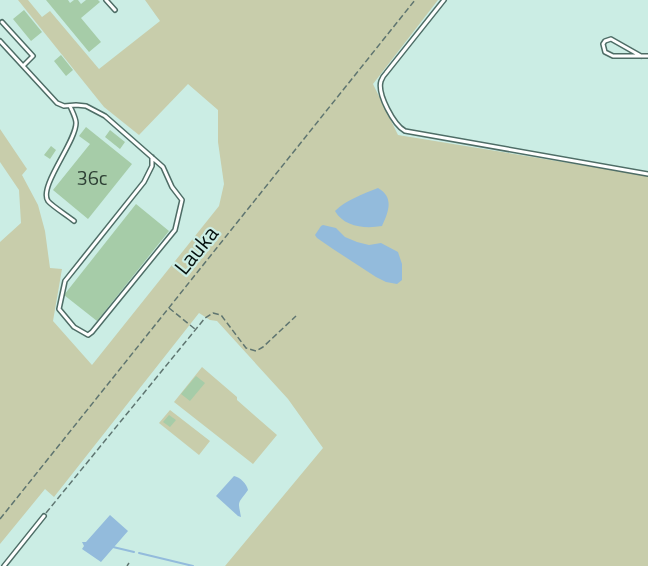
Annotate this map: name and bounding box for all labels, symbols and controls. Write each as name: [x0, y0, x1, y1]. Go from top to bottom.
house number: 36c: [76, 162, 108, 193]
street label: Lauka: [166, 218, 226, 282]

